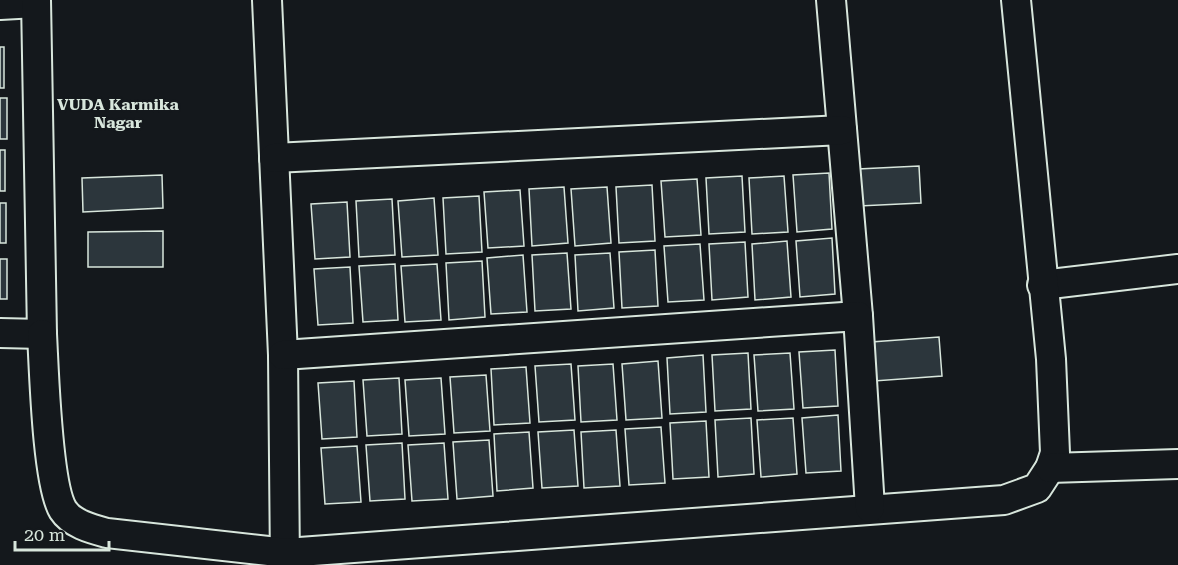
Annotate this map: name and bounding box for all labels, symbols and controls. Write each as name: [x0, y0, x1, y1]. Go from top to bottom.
district label: VUDA Karmika Nagar: [57, 95, 180, 132]
scale bar: [15, 514, 110, 552]
text: 20 m: [24, 524, 65, 545]

